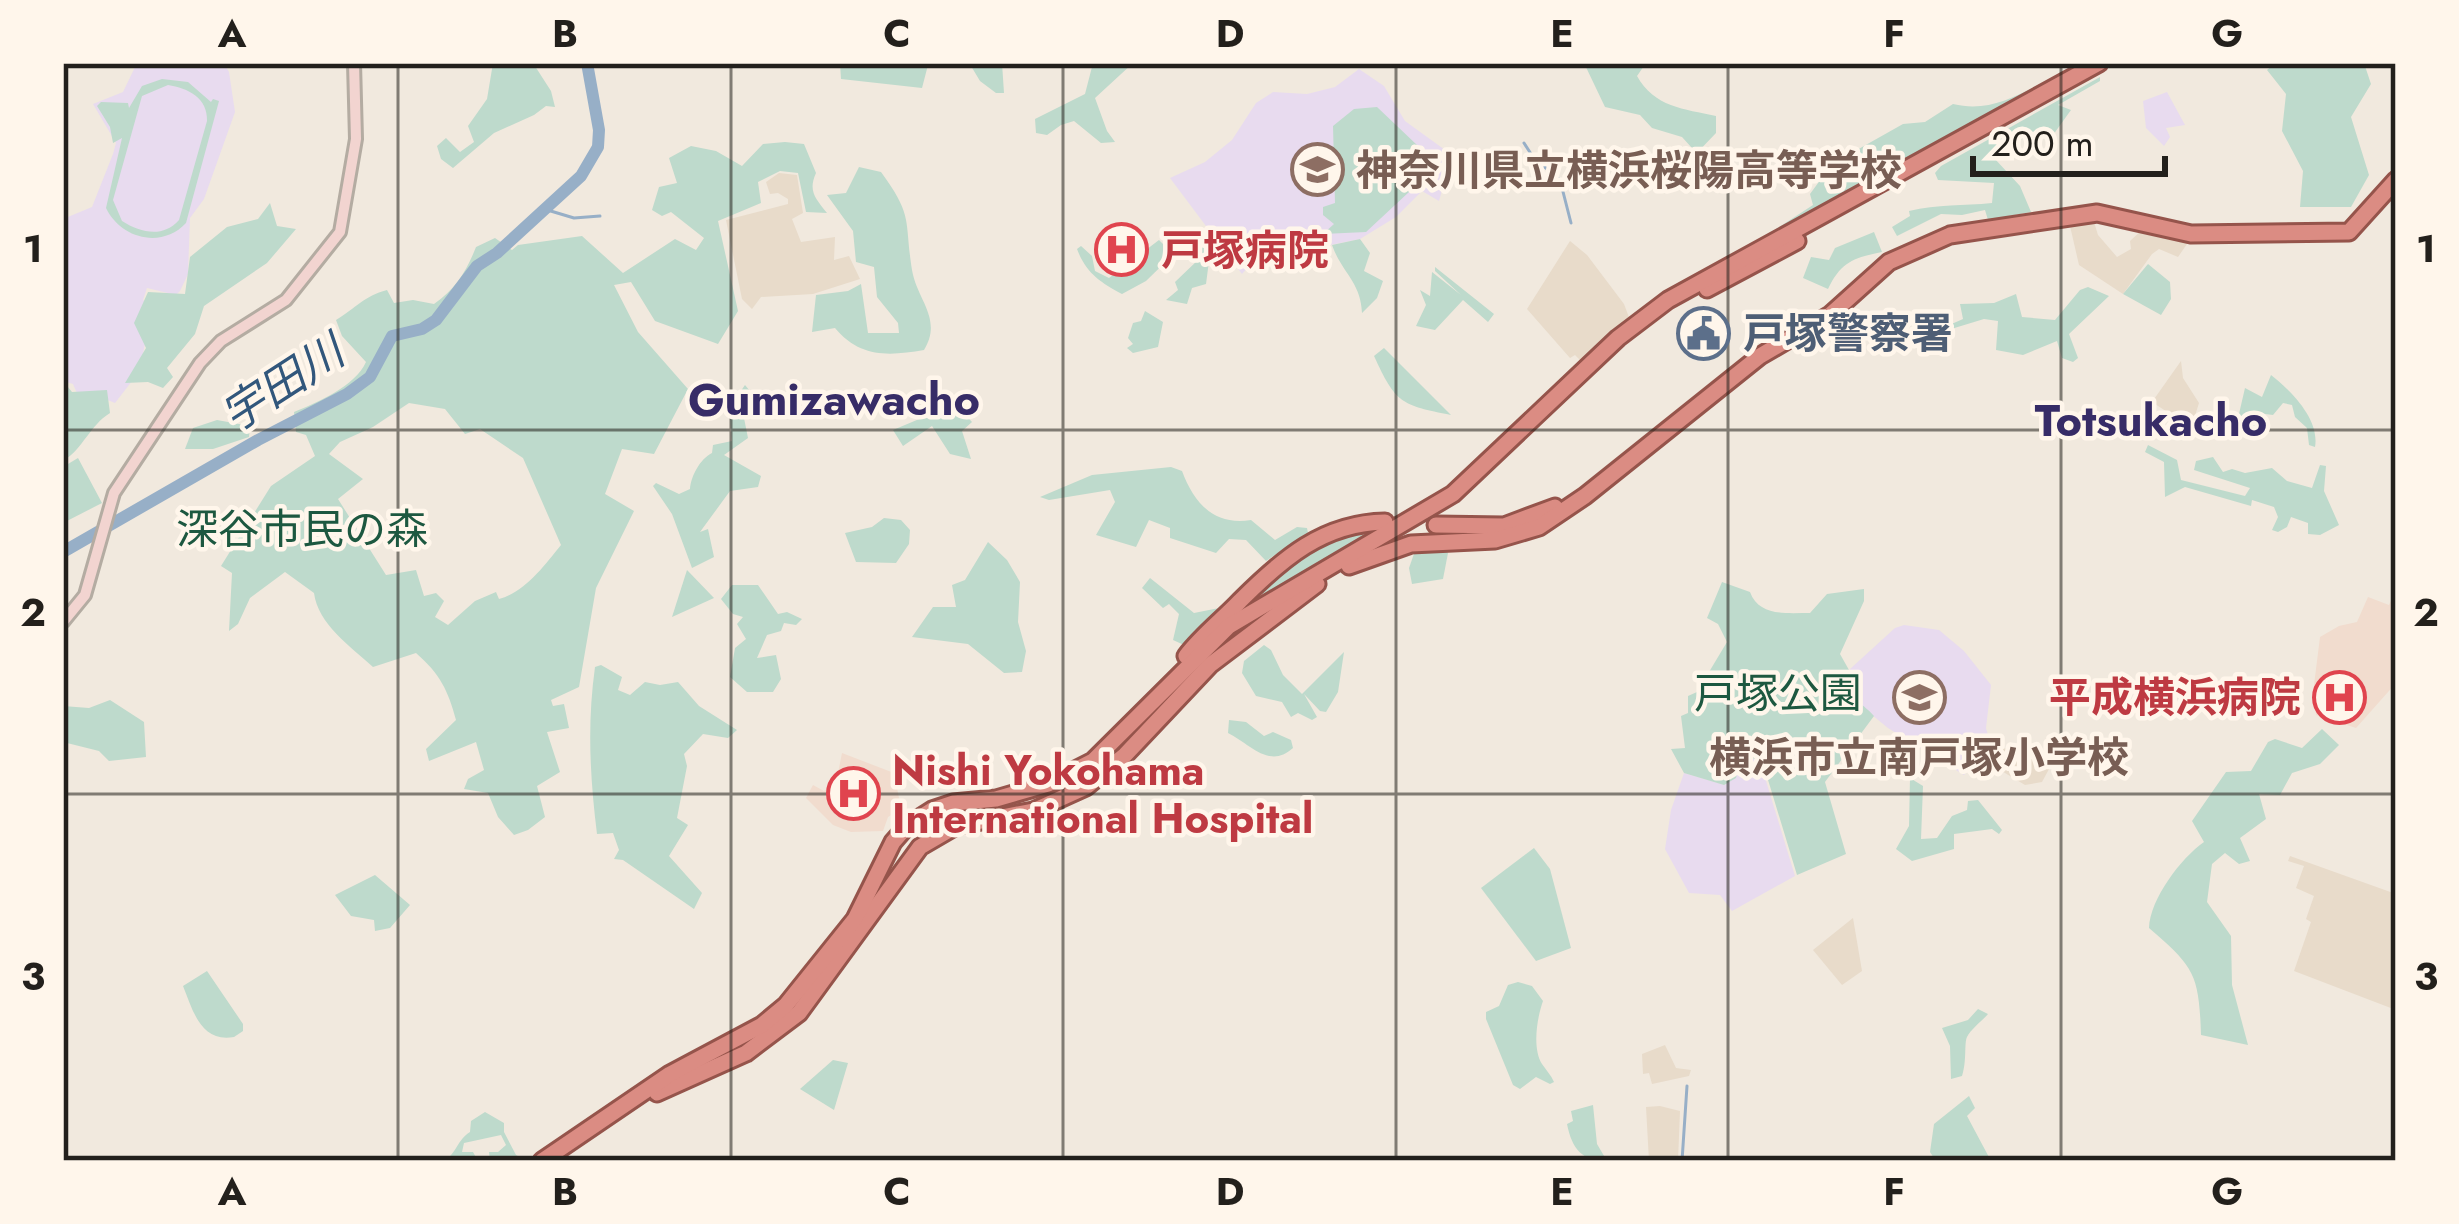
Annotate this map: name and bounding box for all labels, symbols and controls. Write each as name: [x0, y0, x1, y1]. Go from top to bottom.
text: A: [217, 5, 247, 62]
text: B: [552, 5, 578, 62]
text: C: [883, 5, 911, 62]
text: D: [1216, 5, 1244, 62]
text: E: [1550, 5, 1574, 62]
text: F: [1883, 5, 1905, 62]
text: G: [2211, 5, 2243, 62]
scale bar: [1973, 102, 2165, 176]
text: 200 m: [1991, 117, 2094, 169]
place label: 神奈川県立横浜桜陽高等学校: [1356, 140, 1902, 201]
school or university icon: 神奈川県立横浜桜陽高等学校: [1289, 142, 1345, 198]
text: 1: [23, 220, 43, 277]
place label: 戸塚病院: [1161, 220, 1329, 281]
text: 1: [2416, 220, 2436, 277]
hospital icon: 戸塚病院: [1094, 222, 1150, 278]
place label: 戸塚警察署: [1743, 303, 1953, 364]
public building icon: 戸塚警察署: [1676, 305, 1732, 361]
water label: 宇田川: [208, 317, 360, 447]
district label: Gumizawacho: [688, 367, 980, 432]
district label: Totsukacho: [2035, 388, 2267, 453]
park label: 深谷市民の森: [176, 499, 428, 560]
text: 2: [20, 584, 46, 641]
text: 2: [2413, 584, 2439, 641]
park label: 戸塚公園: [1694, 663, 1862, 724]
place label: 平成横浜病院: [2049, 667, 2301, 728]
hospital icon: 平成横浜病院: [2312, 669, 2368, 725]
school or university icon: 横浜市立南戸塚小学校: [1891, 670, 1947, 726]
place label: 横浜市立南戸塚小学校: [1709, 727, 2129, 788]
place label: Nishi Yokohama International Hospital: [892, 740, 1313, 849]
hospital icon: Nishi Yokohama International Hospital: [825, 766, 881, 822]
text: 3: [21, 948, 45, 1005]
text: 3: [2414, 948, 2438, 1005]
text: A: [217, 1163, 247, 1220]
text: B: [552, 1163, 578, 1220]
text: C: [883, 1163, 911, 1220]
text: D: [1216, 1163, 1244, 1220]
text: E: [1550, 1163, 1574, 1220]
text: F: [1883, 1163, 1905, 1220]
text: G: [2211, 1163, 2243, 1220]

